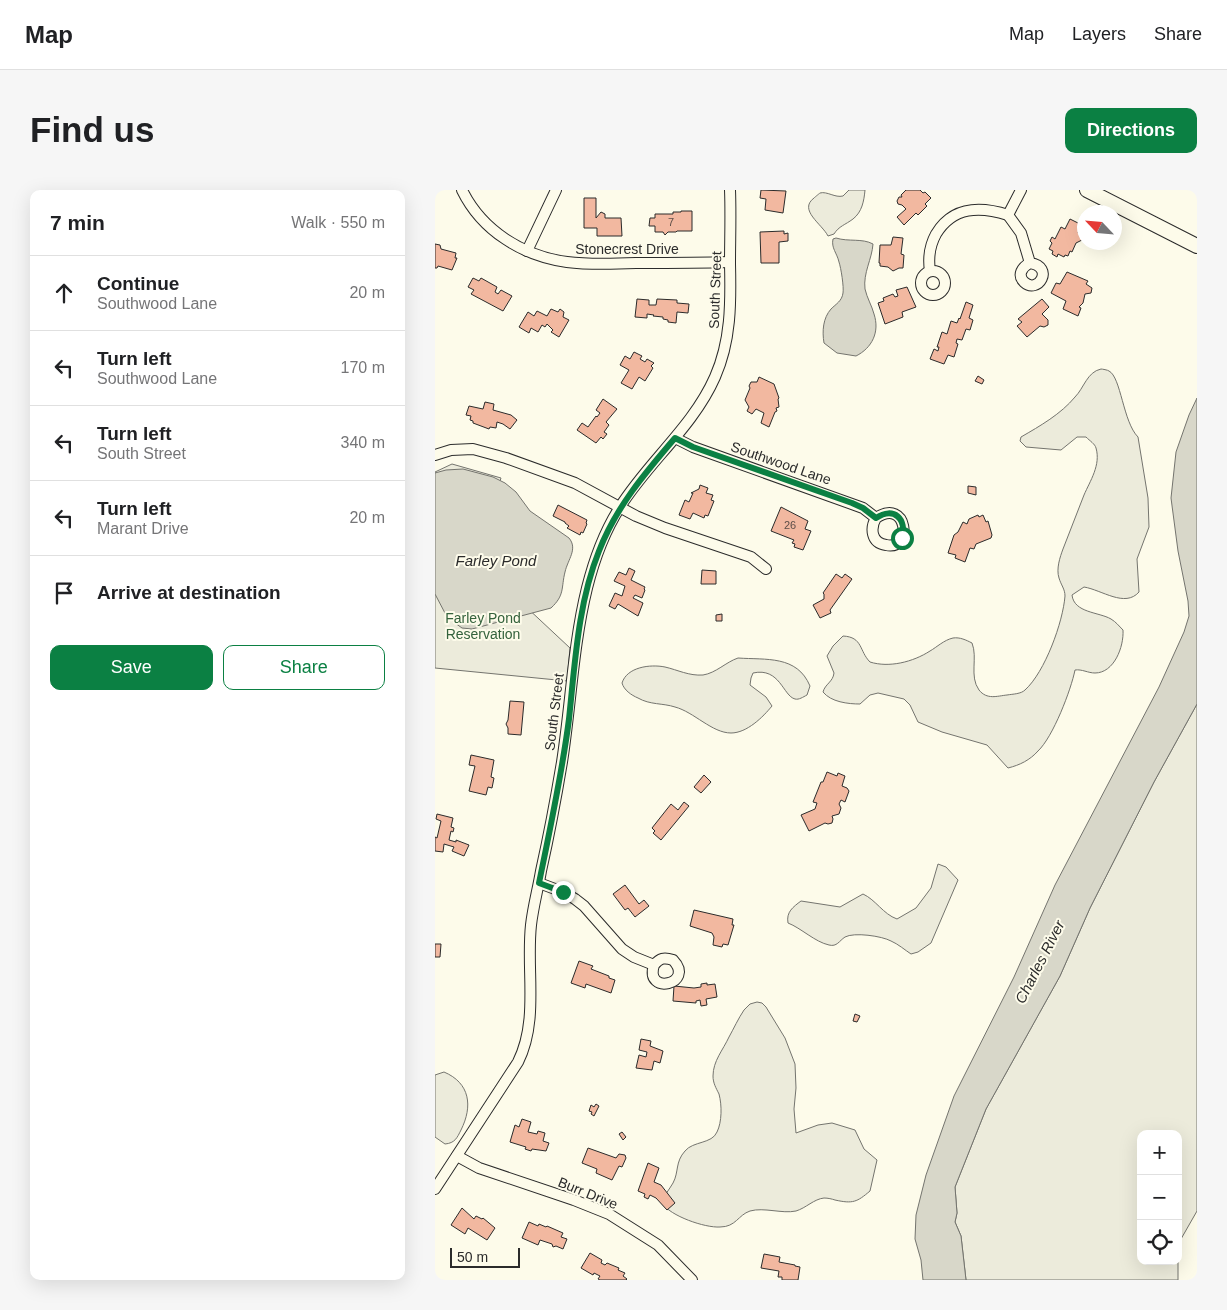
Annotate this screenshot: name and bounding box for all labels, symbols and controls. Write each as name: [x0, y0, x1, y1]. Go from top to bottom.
text: Map: [25, 21, 73, 48]
text: Map: [1009, 24, 1044, 44]
text: Layers: [1072, 24, 1126, 44]
text: Share: [1154, 24, 1202, 44]
button: Directions: [1065, 108, 1197, 153]
text: Find us: [30, 110, 154, 149]
north arrow: [1077, 205, 1122, 250]
text: 7 min: [50, 211, 105, 234]
text: Walk · 550 m: [291, 214, 385, 231]
house number: 7: [668, 216, 674, 228]
street label: Stonecrest Drive: [575, 241, 679, 257]
street label: South Street: [706, 251, 724, 329]
text: Continue: [97, 273, 179, 294]
icon: ahead: [50, 279, 78, 307]
text: 20 m: [349, 284, 385, 301]
text: Southwood Lane: [97, 295, 217, 312]
text: Turn left: [97, 348, 172, 369]
icon: left: [50, 354, 78, 382]
text: 170 m: [341, 359, 385, 376]
text: Southwood Lane: [97, 370, 217, 387]
text: Turn left: [97, 423, 172, 444]
icon: left: [50, 429, 78, 457]
text: 340 m: [341, 434, 385, 451]
street label: Southwood Lane: [729, 438, 833, 488]
text: South Street: [97, 445, 186, 462]
text: Turn left: [97, 498, 172, 519]
icon: left: [50, 504, 78, 532]
text: 20 m: [349, 509, 385, 526]
house number: 26: [784, 519, 796, 531]
text: Marant Drive: [97, 520, 189, 537]
route start: [891, 527, 914, 550]
water label: Farley Pond: [456, 552, 537, 569]
icon: arrive: [50, 579, 78, 607]
text: Arrive at destination: [97, 582, 281, 603]
park label: Farley Pond Reservation: [445, 610, 521, 642]
button: Save: [50, 645, 213, 690]
button: Share: [223, 645, 385, 690]
street label: South Street: [541, 672, 567, 752]
route end: [552, 881, 575, 904]
water label: Charles River: [1011, 917, 1068, 1006]
map controls: [1137, 1130, 1182, 1265]
button: +: [1137, 1130, 1182, 1175]
street label: Burr Drive: [556, 1174, 620, 1212]
button: −: [1137, 1175, 1182, 1220]
button: locate: [1137, 1220, 1182, 1265]
scale bar: [450, 1245, 520, 1268]
text: 50 m: [457, 1249, 488, 1265]

